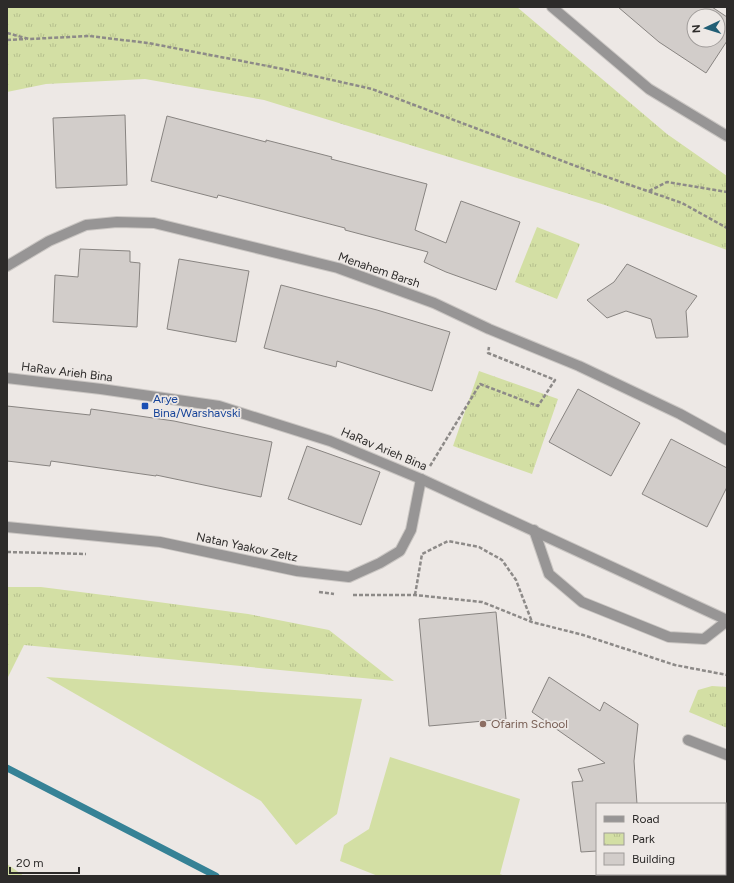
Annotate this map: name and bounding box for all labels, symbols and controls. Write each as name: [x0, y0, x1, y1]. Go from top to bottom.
north arrow: [686, 8, 726, 48]
text: N: [690, 24, 703, 33]
street label: Menahem Barsh: [336, 249, 422, 291]
street label: HaRav Arieh Bina: [20, 359, 114, 385]
place label: Arye Bina/Warshavski: [153, 392, 241, 420]
marker: Arye Bina/Warshavski: [140, 401, 150, 411]
street label: HaRav Arieh Bina: [339, 425, 429, 473]
street label: Natan Yaakov Zeltz: [195, 529, 299, 565]
place label: Ofarim School: [491, 717, 568, 731]
marker: Ofarim School: [478, 719, 488, 729]
legend: [596, 803, 726, 875]
text: Road: [632, 812, 660, 826]
text: Park: [632, 832, 655, 846]
scale bar: [10, 849, 79, 875]
text: Building: [632, 852, 675, 866]
text: 20 m: [16, 856, 44, 870]

